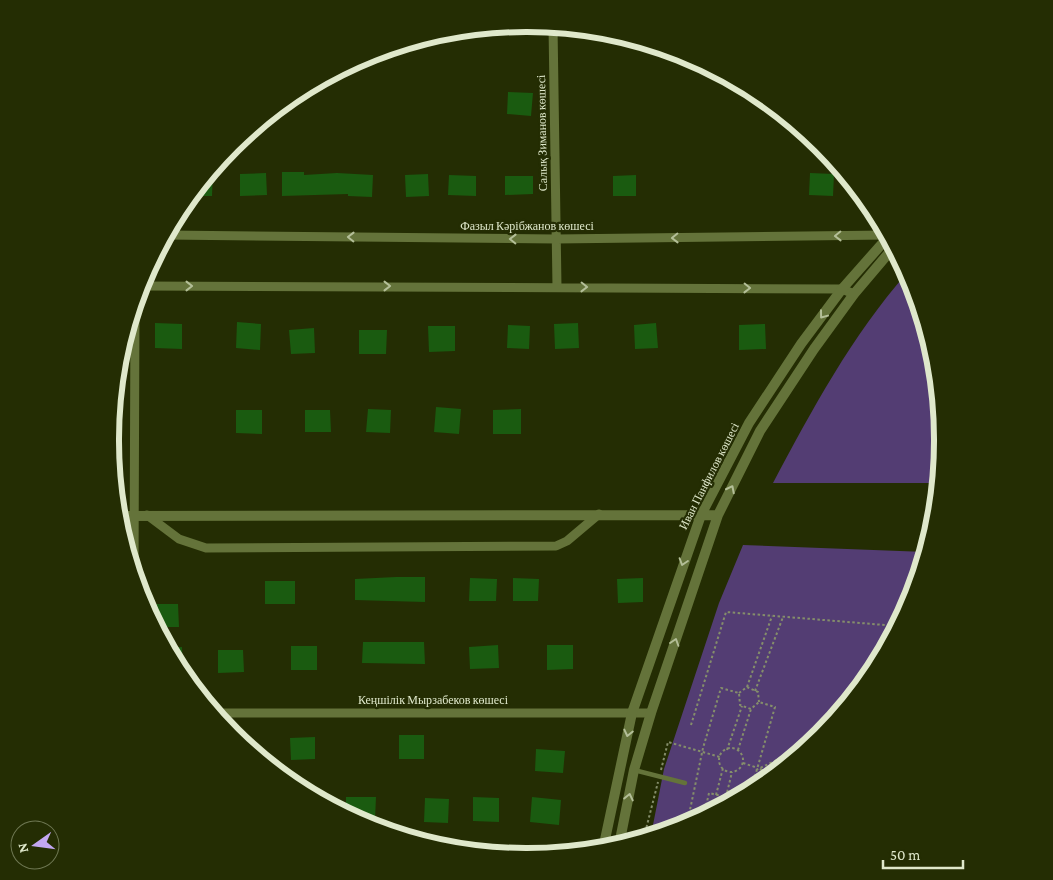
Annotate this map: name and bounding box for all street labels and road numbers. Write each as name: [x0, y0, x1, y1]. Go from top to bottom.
street label: Салық Зиманов көшесі: [534, 74, 550, 191]
street label: Фазыл Кәрібжанов көшесі: [460, 219, 594, 233]
street label: Иван Панфилов көшесі: [676, 420, 742, 532]
street label: Кеңшілік Мырзабеков көшесі: [358, 693, 509, 707]

